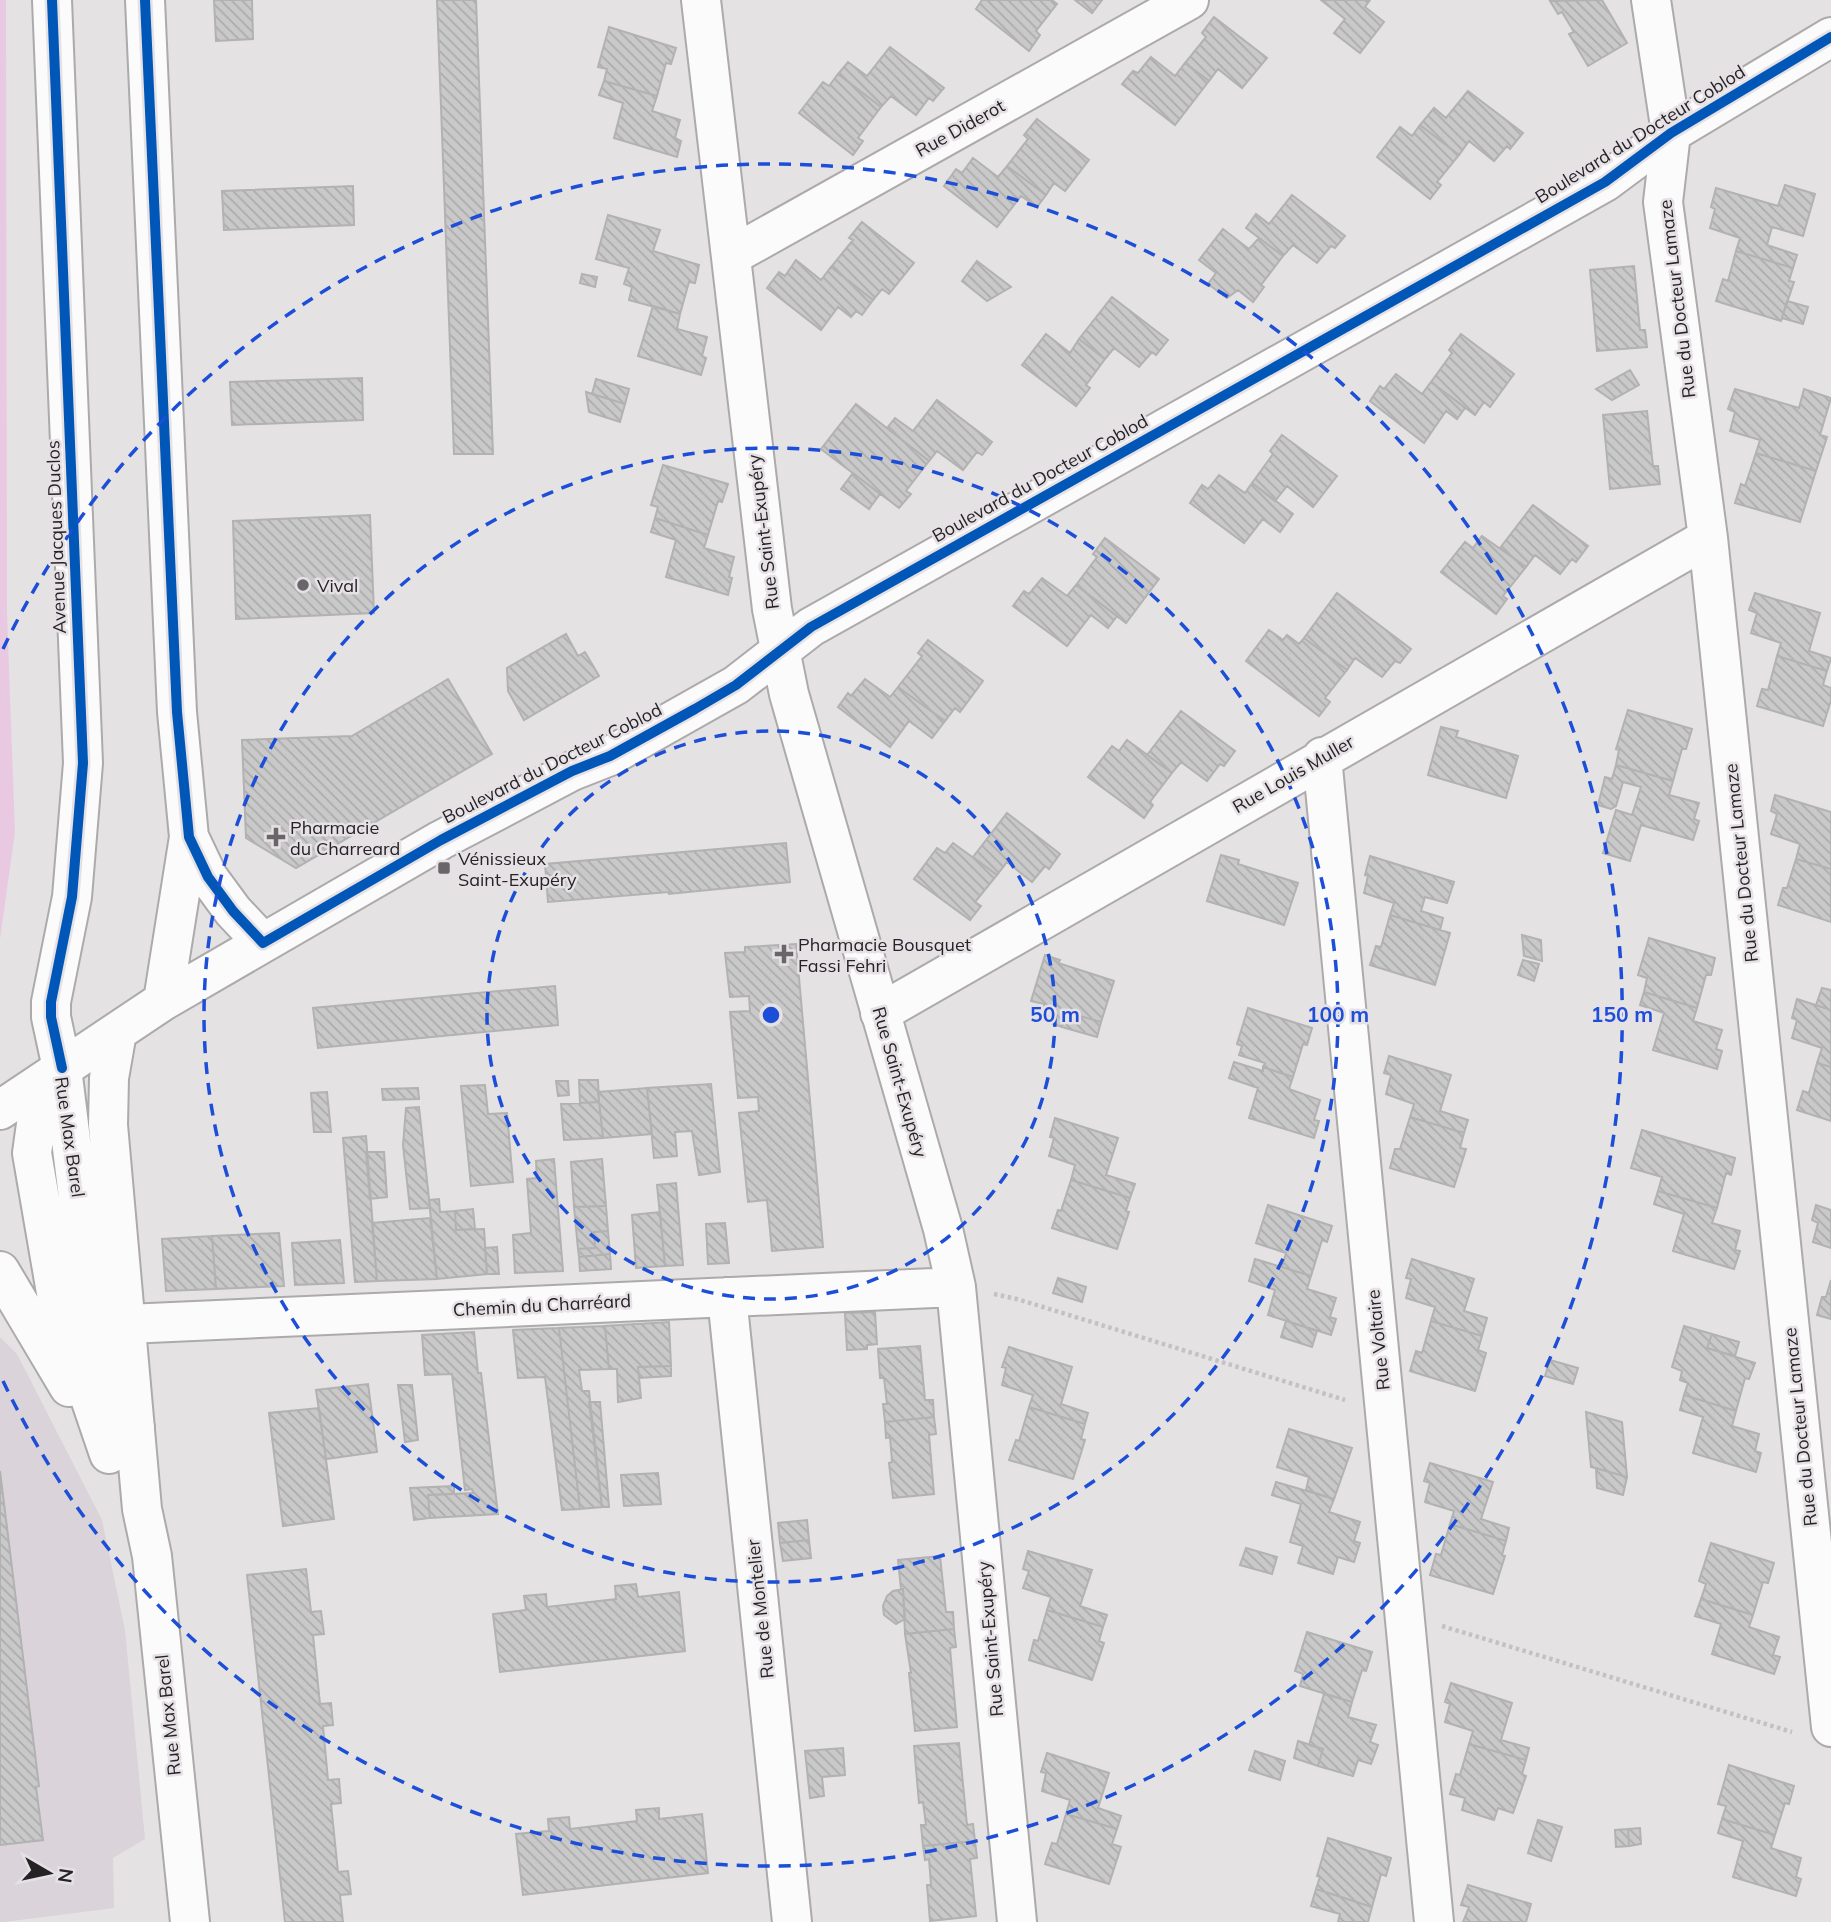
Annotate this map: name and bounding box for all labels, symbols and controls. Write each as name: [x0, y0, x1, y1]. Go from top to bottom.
street label: Boulevard du Docteur Coblod: [1531, 60, 1749, 208]
street label: Rue Diderot: [911, 94, 1009, 162]
street label: Rue du Docteur Lamaze: [1653, 199, 1701, 399]
street label: Boulevard du Docteur Coblod: [928, 409, 1152, 547]
street label: Avenue Jacques Duclos: [41, 440, 71, 634]
street label: Rue Saint-Exupéry: [742, 453, 784, 611]
place label: Vival: [317, 574, 358, 597]
marker: Vival: [295, 577, 311, 593]
street label: Boulevard du Docteur Coblod: [438, 698, 666, 828]
street label: Rue Louis Muller: [1228, 730, 1358, 818]
street label: Rue du Docteur Lamaze: [1719, 763, 1763, 963]
place label: Pharmacie du Charreard: [290, 816, 400, 860]
marker: Pharmacie du Charreard: [268, 829, 284, 845]
place label: Vénissieux Saint-Exupéry: [458, 847, 577, 891]
marker: Vénissieux Saint-Exupéry: [436, 860, 452, 876]
place label: Pharmacie Bousquet Fassi Fehri: [798, 933, 971, 977]
marker: Pharmacie Bousquet Fassi Fehri: [776, 946, 792, 962]
text: 50 m: [1030, 1001, 1080, 1027]
text: 100 m: [1307, 1001, 1369, 1027]
text: 150 m: [1591, 1001, 1653, 1027]
centre of rings: [759, 1003, 783, 1027]
street label: Rue Saint-Exupéry: [867, 1004, 933, 1160]
street label: Rue Max Barel: [50, 1075, 90, 1199]
street label: Chemin du Charréard: [452, 1289, 632, 1321]
street label: Rue Voltaire: [1361, 1289, 1395, 1391]
street label: Rue du Docteur Lamaze: [1778, 1327, 1822, 1527]
street label: Rue de Montelier: [741, 1538, 779, 1680]
street label: Rue Saint-Exupéry: [972, 1560, 1008, 1718]
street label: Rue Max Barel: [150, 1653, 186, 1777]
north arrow: [14, 1838, 84, 1908]
text: N: [53, 1867, 79, 1885]

